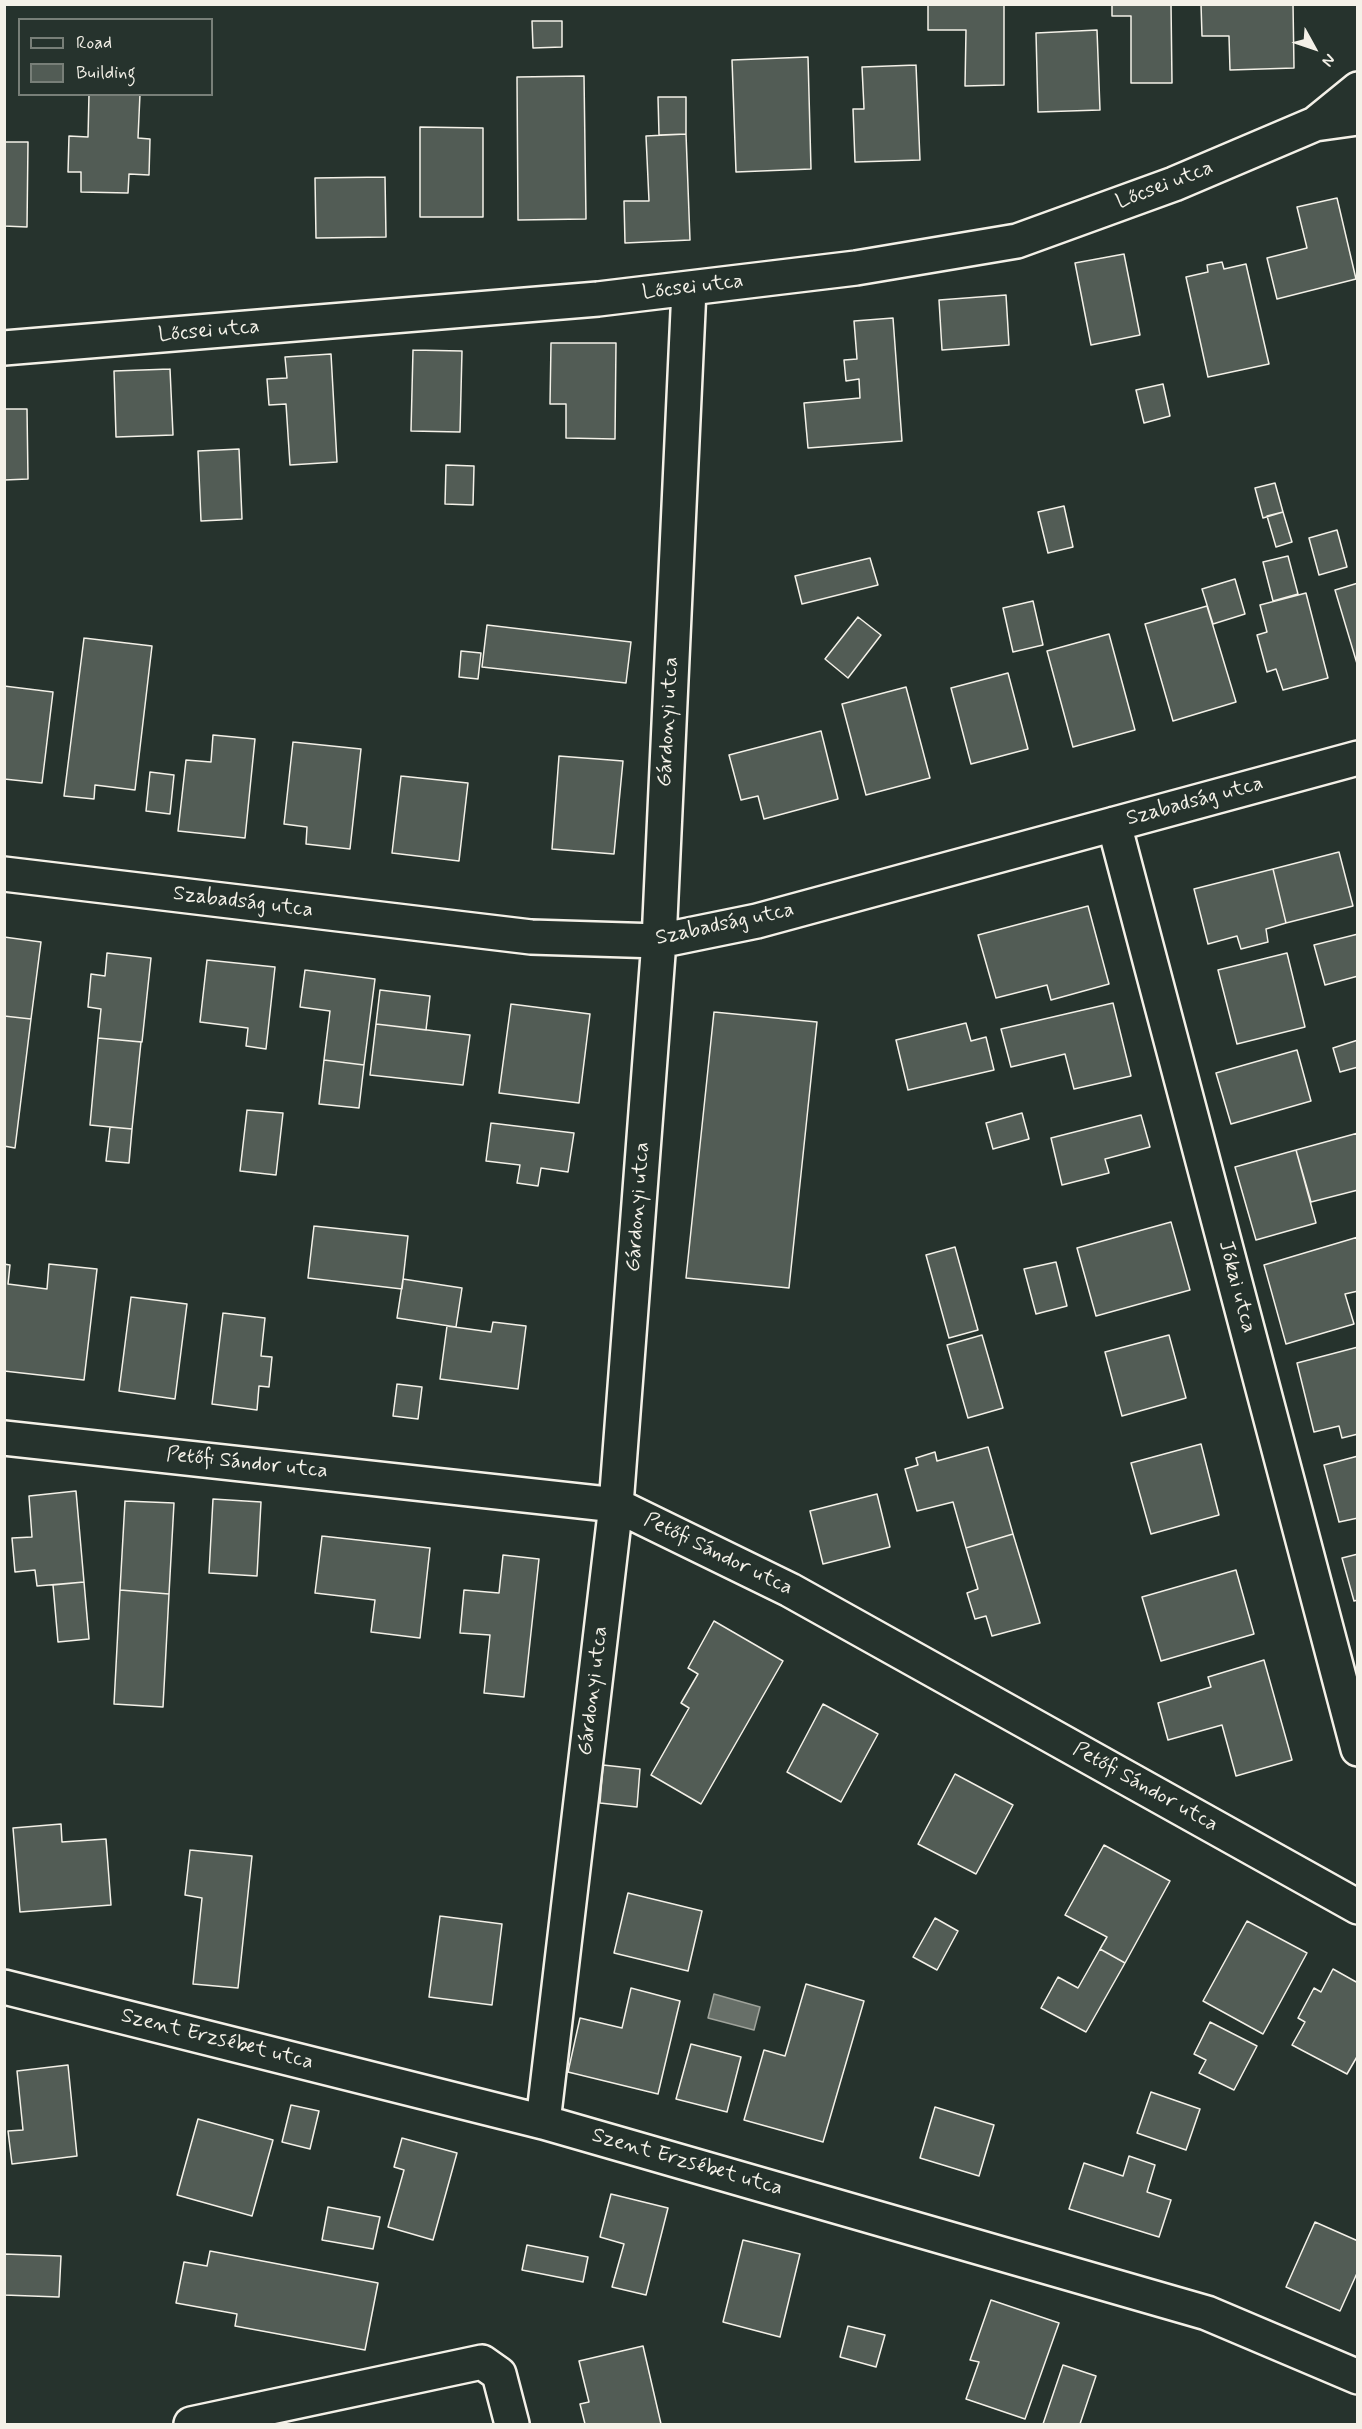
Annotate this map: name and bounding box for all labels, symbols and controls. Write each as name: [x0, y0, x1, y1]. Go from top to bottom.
legend: [18, 18, 213, 96]
north arrow: [1284, 18, 1344, 78]
text: Road: [76, 31, 112, 55]
text: N: [1317, 49, 1340, 71]
text: Building: [76, 61, 136, 85]
street label: Lőcsei utca: [1113, 156, 1217, 216]
street label: Lőcsei utca: [641, 269, 745, 307]
street label: Lőcsei utca: [157, 315, 261, 349]
street label: Gárdonyi utca: [653, 656, 685, 788]
street label: Szabadság utca: [1124, 772, 1266, 832]
street label: Szabadság utca: [172, 882, 314, 924]
street label: Szabadság utca: [654, 898, 796, 952]
street label: Gárdonyi utca: [622, 1141, 656, 1273]
street label: Jókai utca: [1212, 1238, 1260, 1336]
street label: Petőfi Sándor utca: [165, 1443, 329, 1485]
street label: Petőfi Sándor utca: [640, 1508, 796, 1602]
street label: Gárdonyi utca: [574, 1625, 614, 1757]
street label: Petőfi Sándor utca: [1068, 1738, 1222, 1838]
street label: Szent Erzsébet utca: [118, 2004, 316, 2076]
street label: Szent Erzsébet utca: [589, 2124, 785, 2202]

